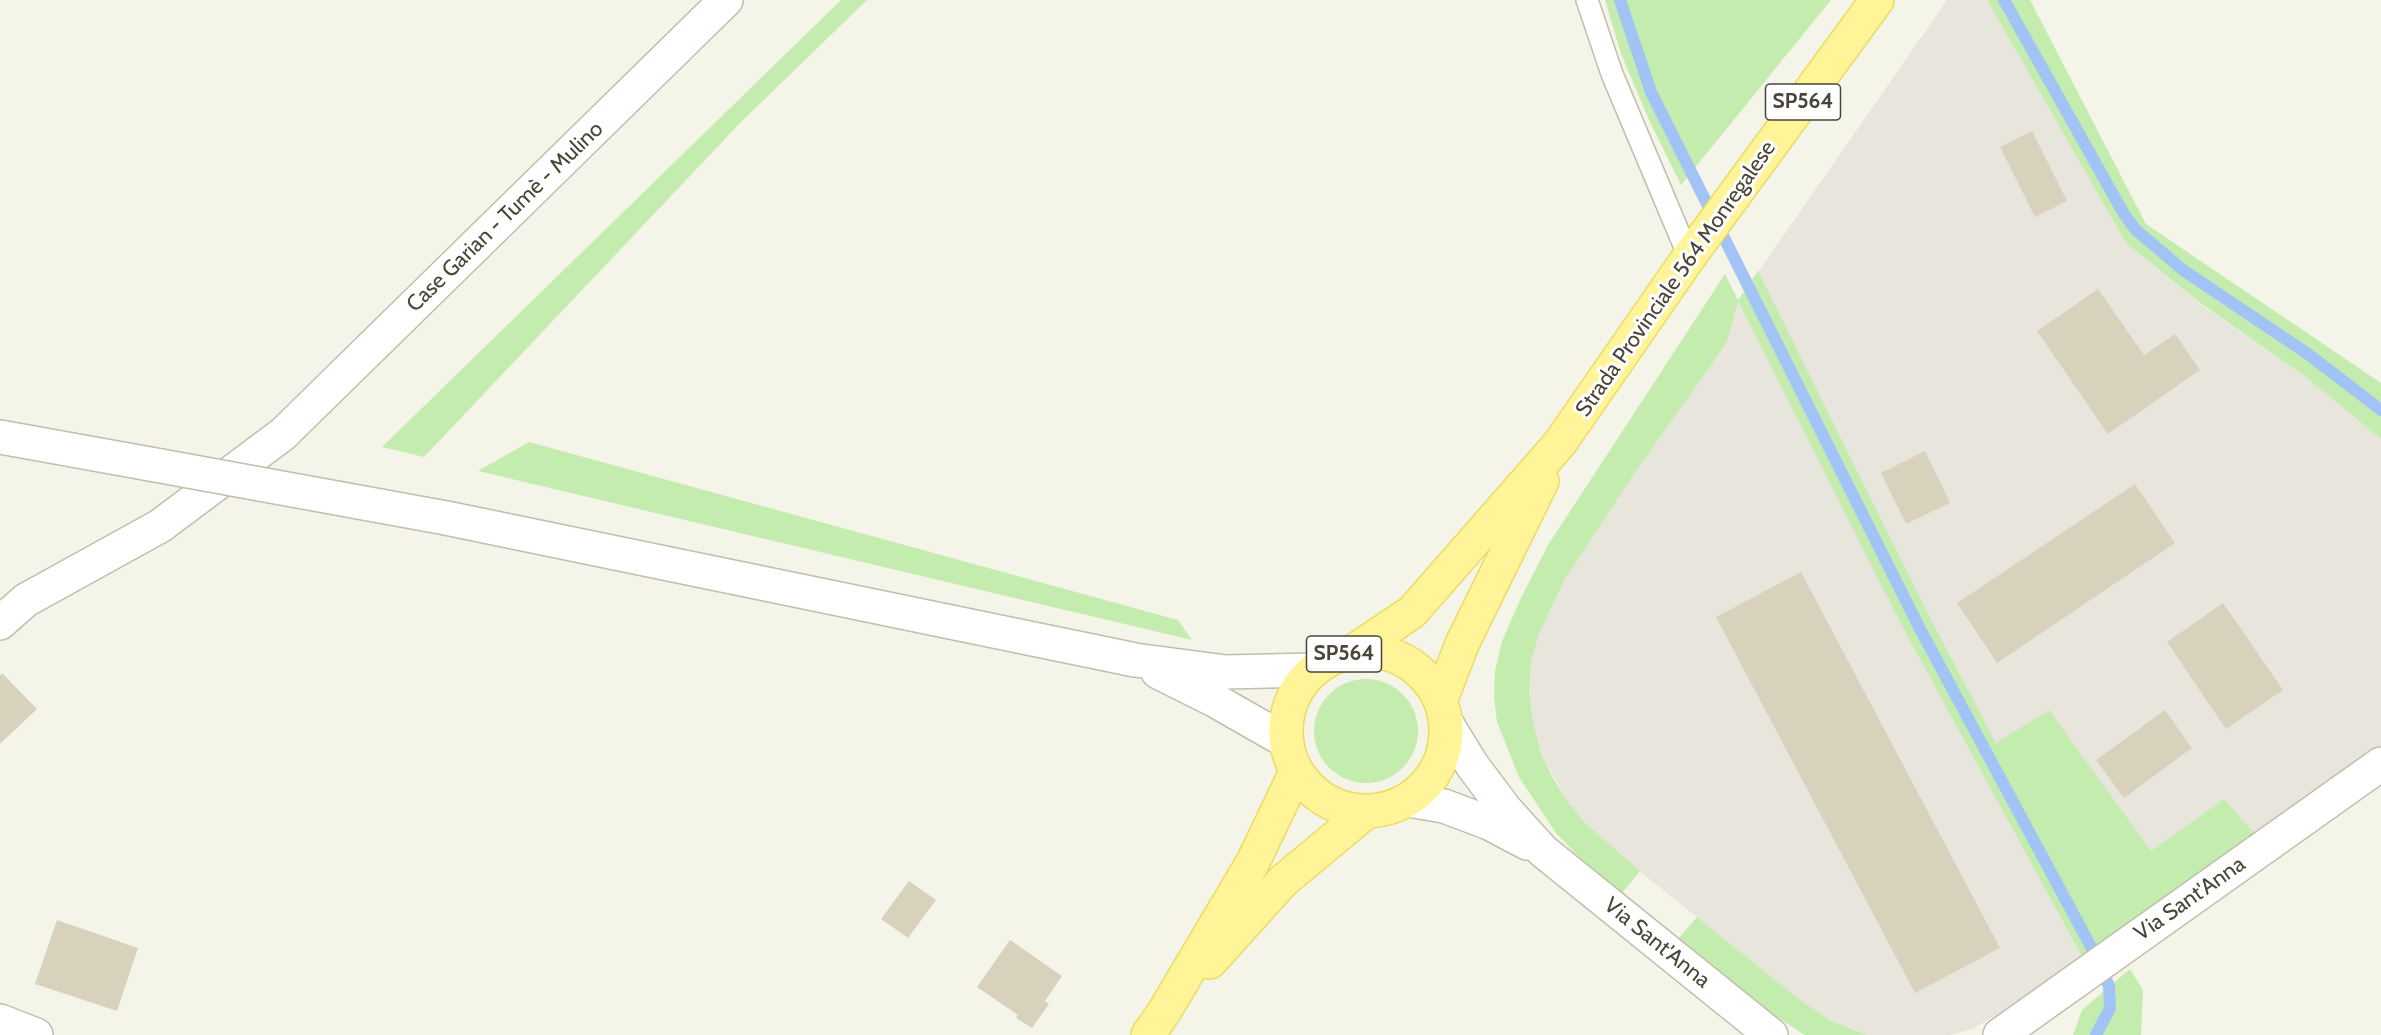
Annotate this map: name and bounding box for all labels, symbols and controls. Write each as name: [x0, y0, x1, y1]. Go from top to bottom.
road number: SP564: [1766, 84, 1840, 120]
street label: Case Garian - Tumè - Mulino: [401, 116, 609, 318]
street label: Strada Provinciale 564 Monregalese: [1570, 136, 1782, 422]
road number: SP564: [1306, 636, 1382, 672]
street label: Via Sant'Anna: [2130, 851, 2250, 947]
street label: Via Sant'Anna: [1599, 892, 1715, 994]

